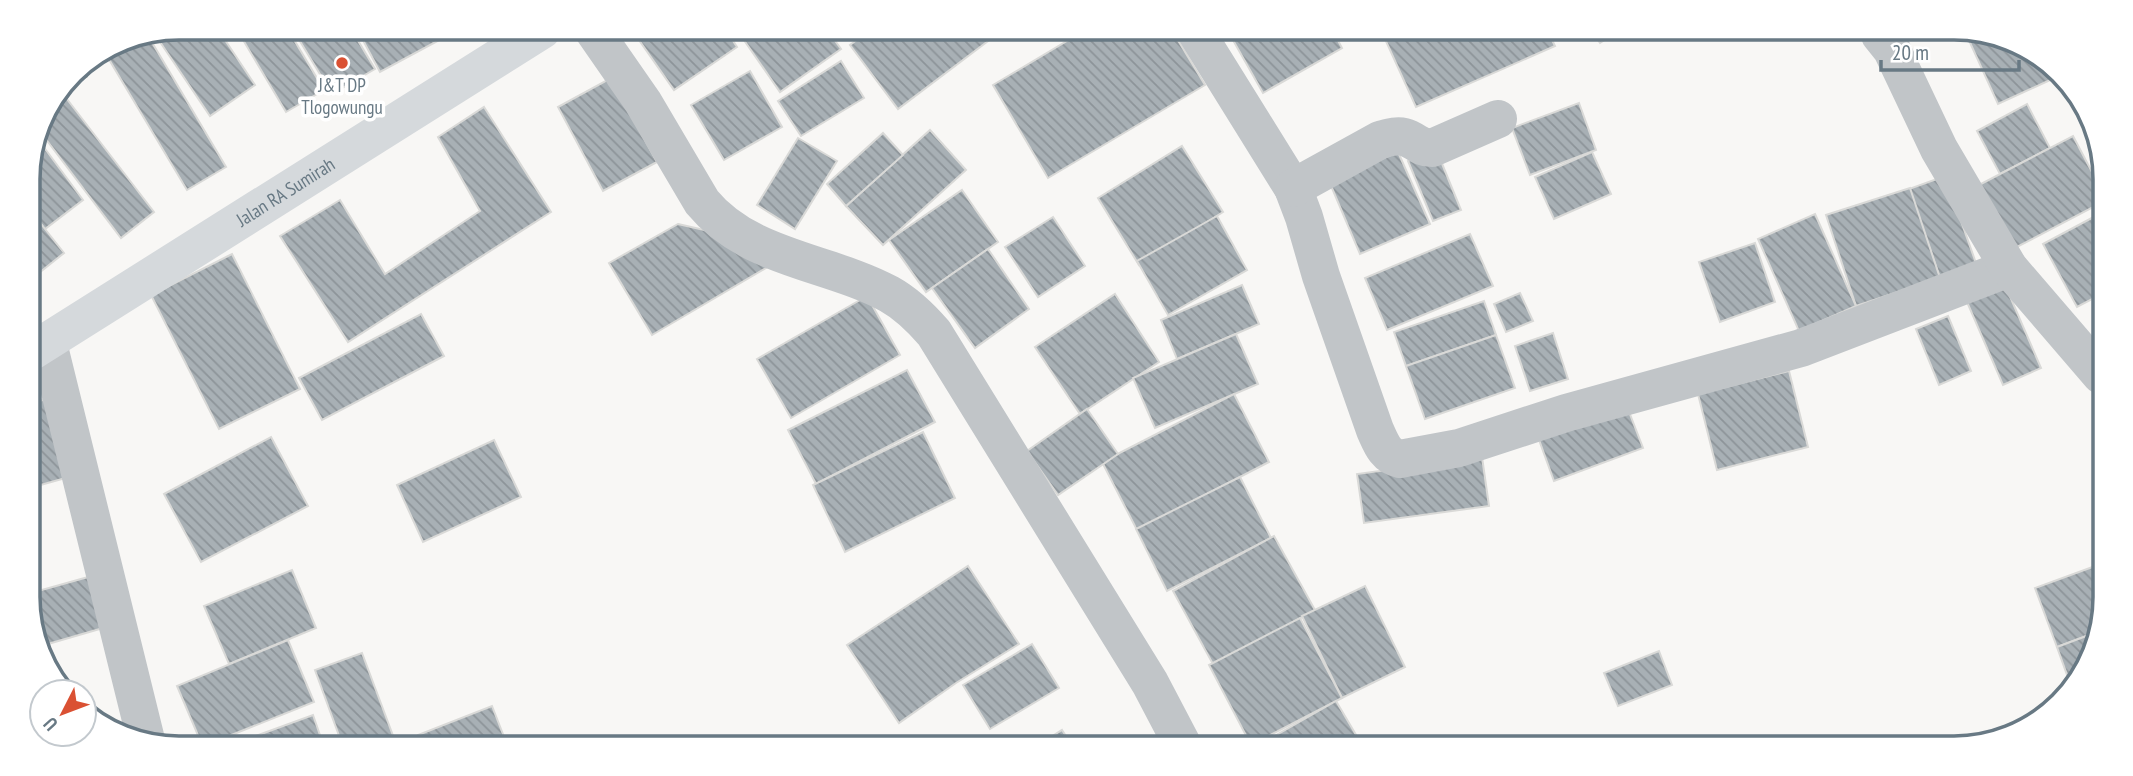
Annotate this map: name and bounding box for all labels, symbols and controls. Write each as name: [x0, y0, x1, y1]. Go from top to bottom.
scale bar: [1881, 28, 2019, 72]
text: 20 m: [1892, 39, 1929, 66]
marker: J&T DP Tlogowungu: [334, 55, 350, 71]
place label: J&T DP Tlogowungu: [301, 73, 383, 119]
street label: Jalan RA Sumirah: [231, 152, 339, 232]
north arrow: [28, 678, 98, 748]
text: U: [38, 713, 63, 736]

